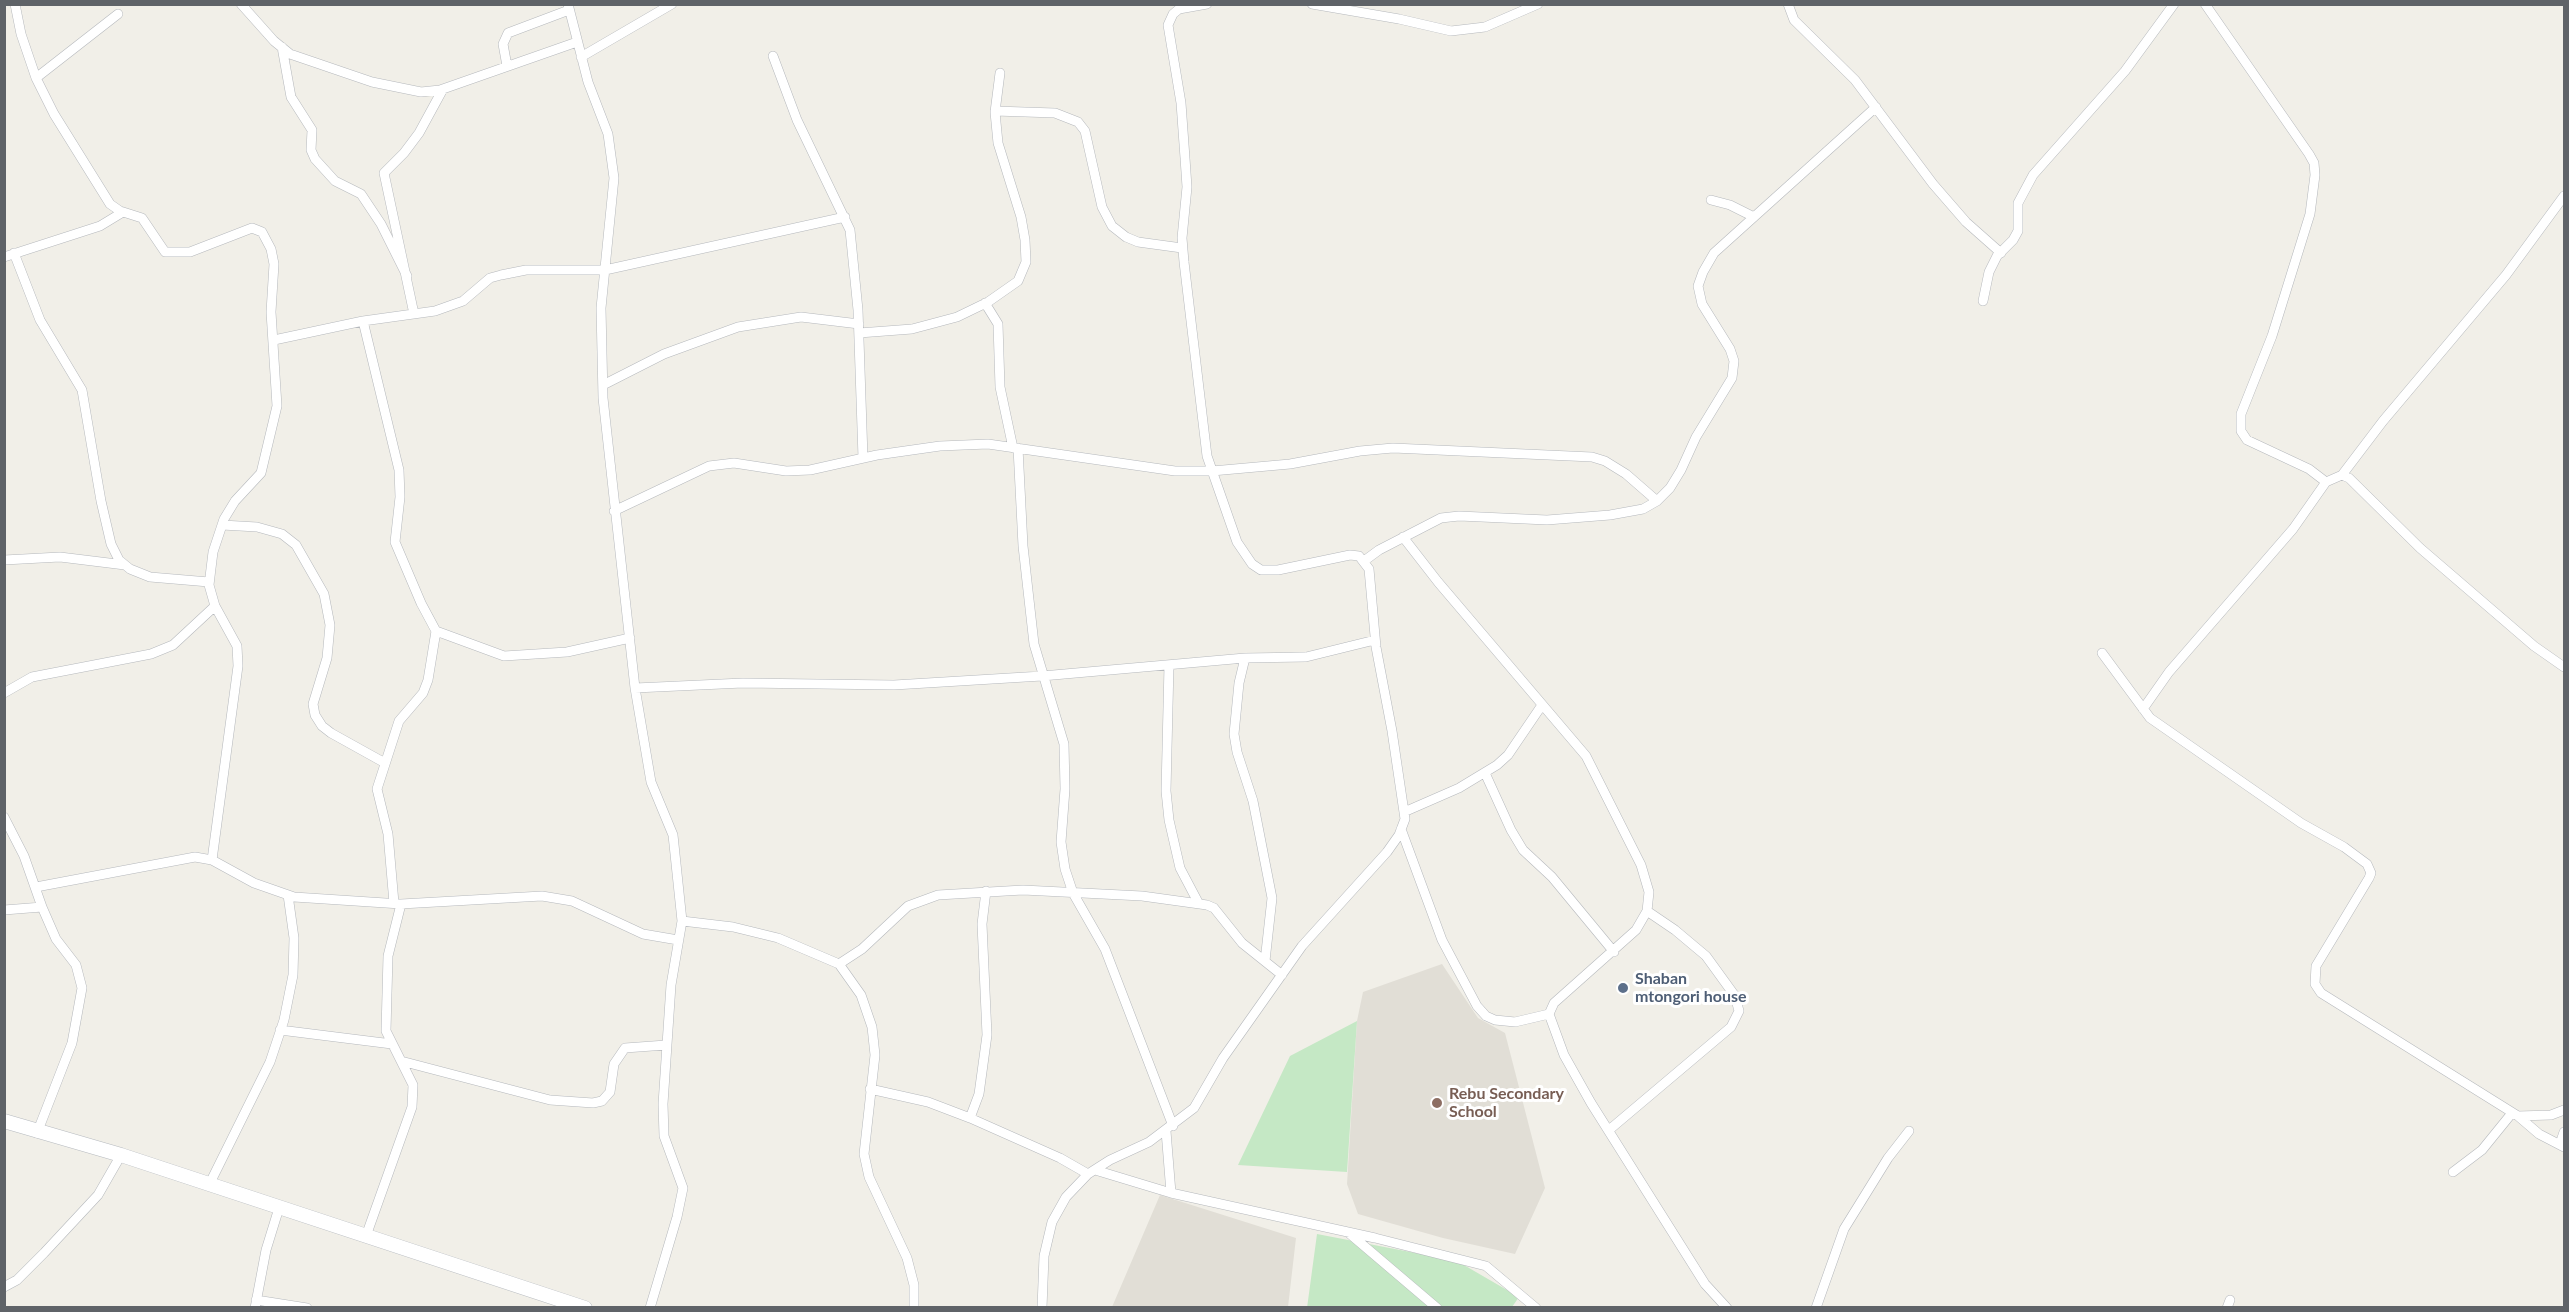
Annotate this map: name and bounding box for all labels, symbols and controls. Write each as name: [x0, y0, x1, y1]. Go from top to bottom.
place label: Shaban mtongori house: [1635, 969, 1747, 1007]
marker: Shaban mtongori house: [1616, 981, 1630, 995]
place label: Rebu Secondary School: [1449, 1084, 1564, 1122]
marker: Rebu Secondary School: [1430, 1096, 1444, 1110]

